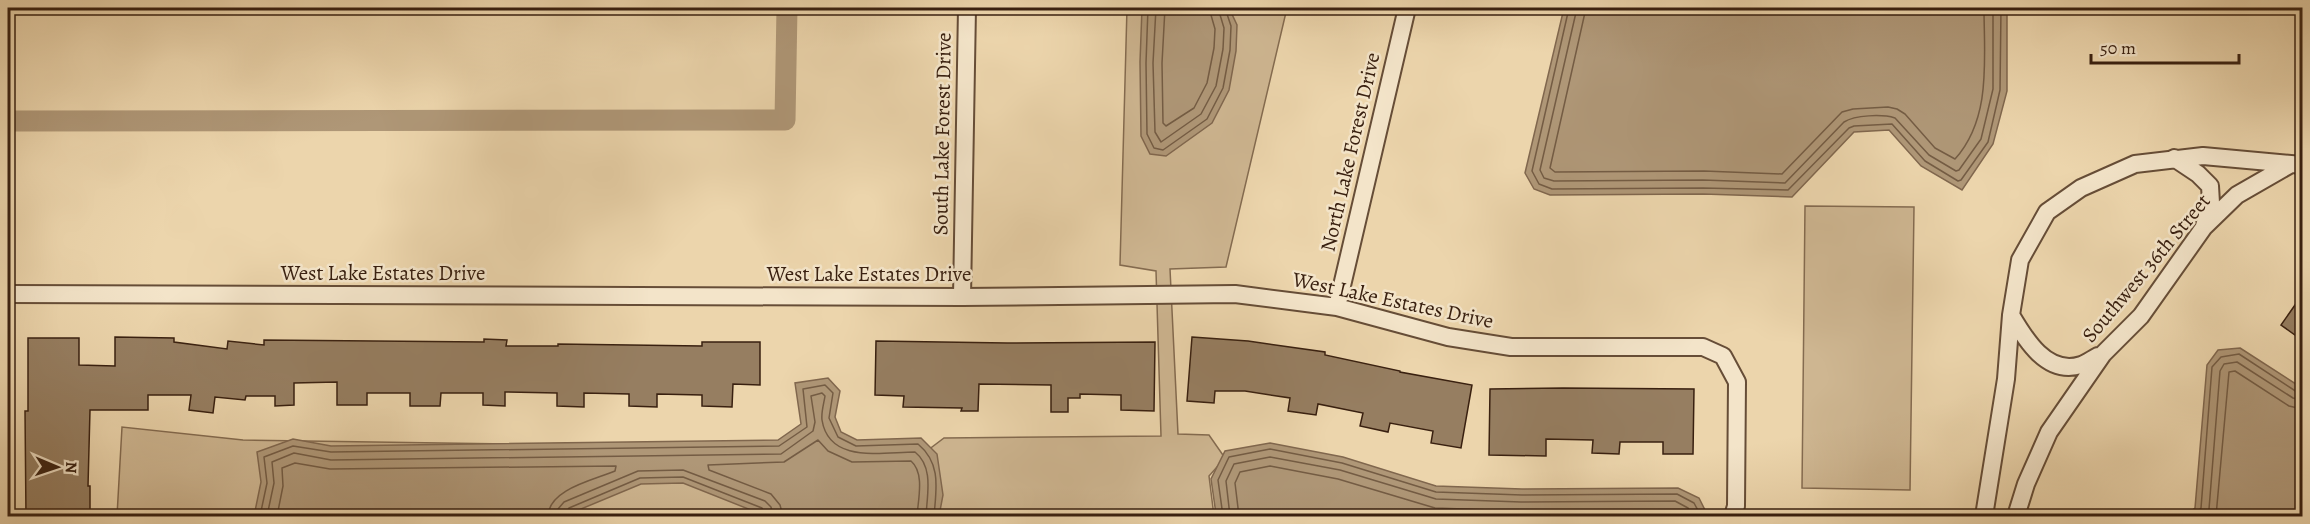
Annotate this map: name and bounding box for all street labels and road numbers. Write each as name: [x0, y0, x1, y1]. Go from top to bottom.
street label: South Lake Forest Drive: [926, 32, 958, 236]
street label: North Lake Forest Drive: [1313, 50, 1387, 254]
street label: Southwest 36th Street: [2075, 188, 2217, 348]
street label: West Lake Estates Drive: [280, 259, 485, 287]
street label: West Lake Estates Drive: [766, 260, 971, 288]
street label: West Lake Estates Drive: [1289, 265, 1496, 335]

